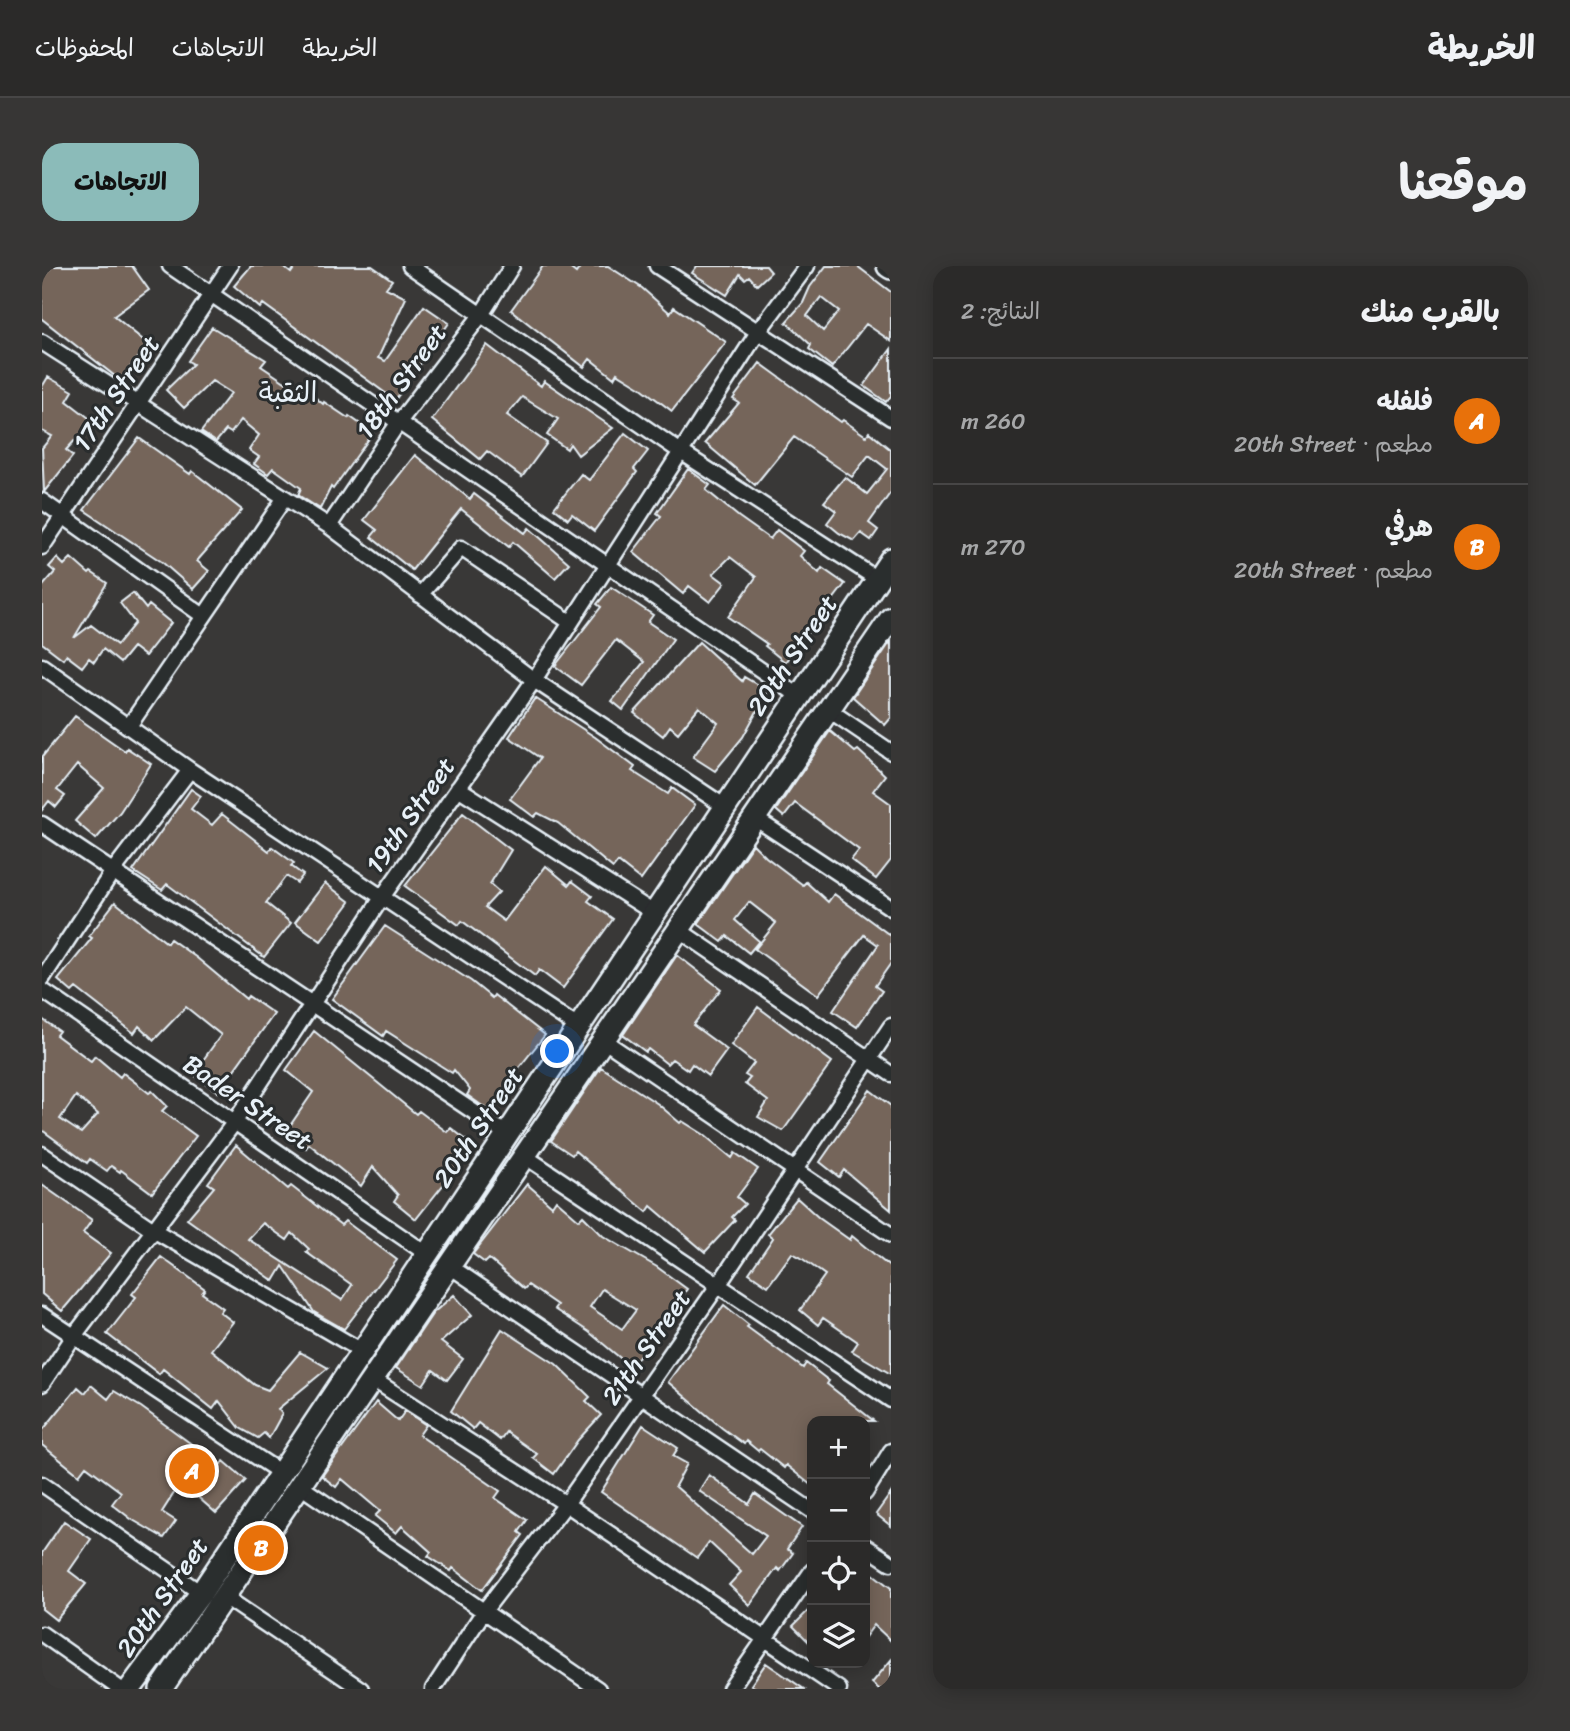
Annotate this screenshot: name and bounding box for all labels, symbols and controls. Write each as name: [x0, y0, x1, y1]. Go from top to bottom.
text: الخريطة: [1428, 19, 1535, 77]
text: المحفوظات: [35, 27, 134, 69]
text: الاتجاهات: [172, 27, 265, 69]
text: الخريطة: [303, 27, 377, 69]
text: موقعنا: [1398, 139, 1528, 226]
button: الاتجاهات: [42, 143, 199, 221]
text: بالقرب منك: [1361, 285, 1500, 339]
text: النتائج: 2: [961, 291, 1040, 332]
street label: 18th Street: [343, 313, 459, 449]
street label: 17th Street: [60, 325, 172, 461]
district label: الثقبة: [259, 368, 317, 417]
text: فلفله: [1376, 378, 1433, 424]
text: 260 m: [961, 401, 1026, 442]
text: A: [1469, 401, 1485, 442]
text: مطعم · 20th Street: [1234, 424, 1433, 465]
text: هرفي: [1385, 504, 1433, 550]
text: 270 m: [961, 527, 1026, 568]
text: B: [1470, 527, 1484, 568]
text: مطعم · 20th Street: [1234, 550, 1433, 591]
street label: 20th Street: [734, 585, 850, 725]
street label: 19th Street: [353, 747, 467, 883]
your location: [540, 1034, 574, 1068]
street label: Bader Street: [174, 1041, 322, 1163]
street label: 20th Street: [420, 1057, 536, 1197]
street label: 21th Street: [589, 1279, 703, 1415]
map controls: [807, 1416, 870, 1668]
button: +: [807, 1416, 870, 1479]
pin: A: [169, 1445, 215, 1497]
button: −: [807, 1479, 870, 1542]
pin: B: [238, 1522, 284, 1574]
street label: 20th Street: [103, 1527, 221, 1667]
button: locate: [807, 1542, 870, 1605]
button: layers: [807, 1605, 870, 1668]

